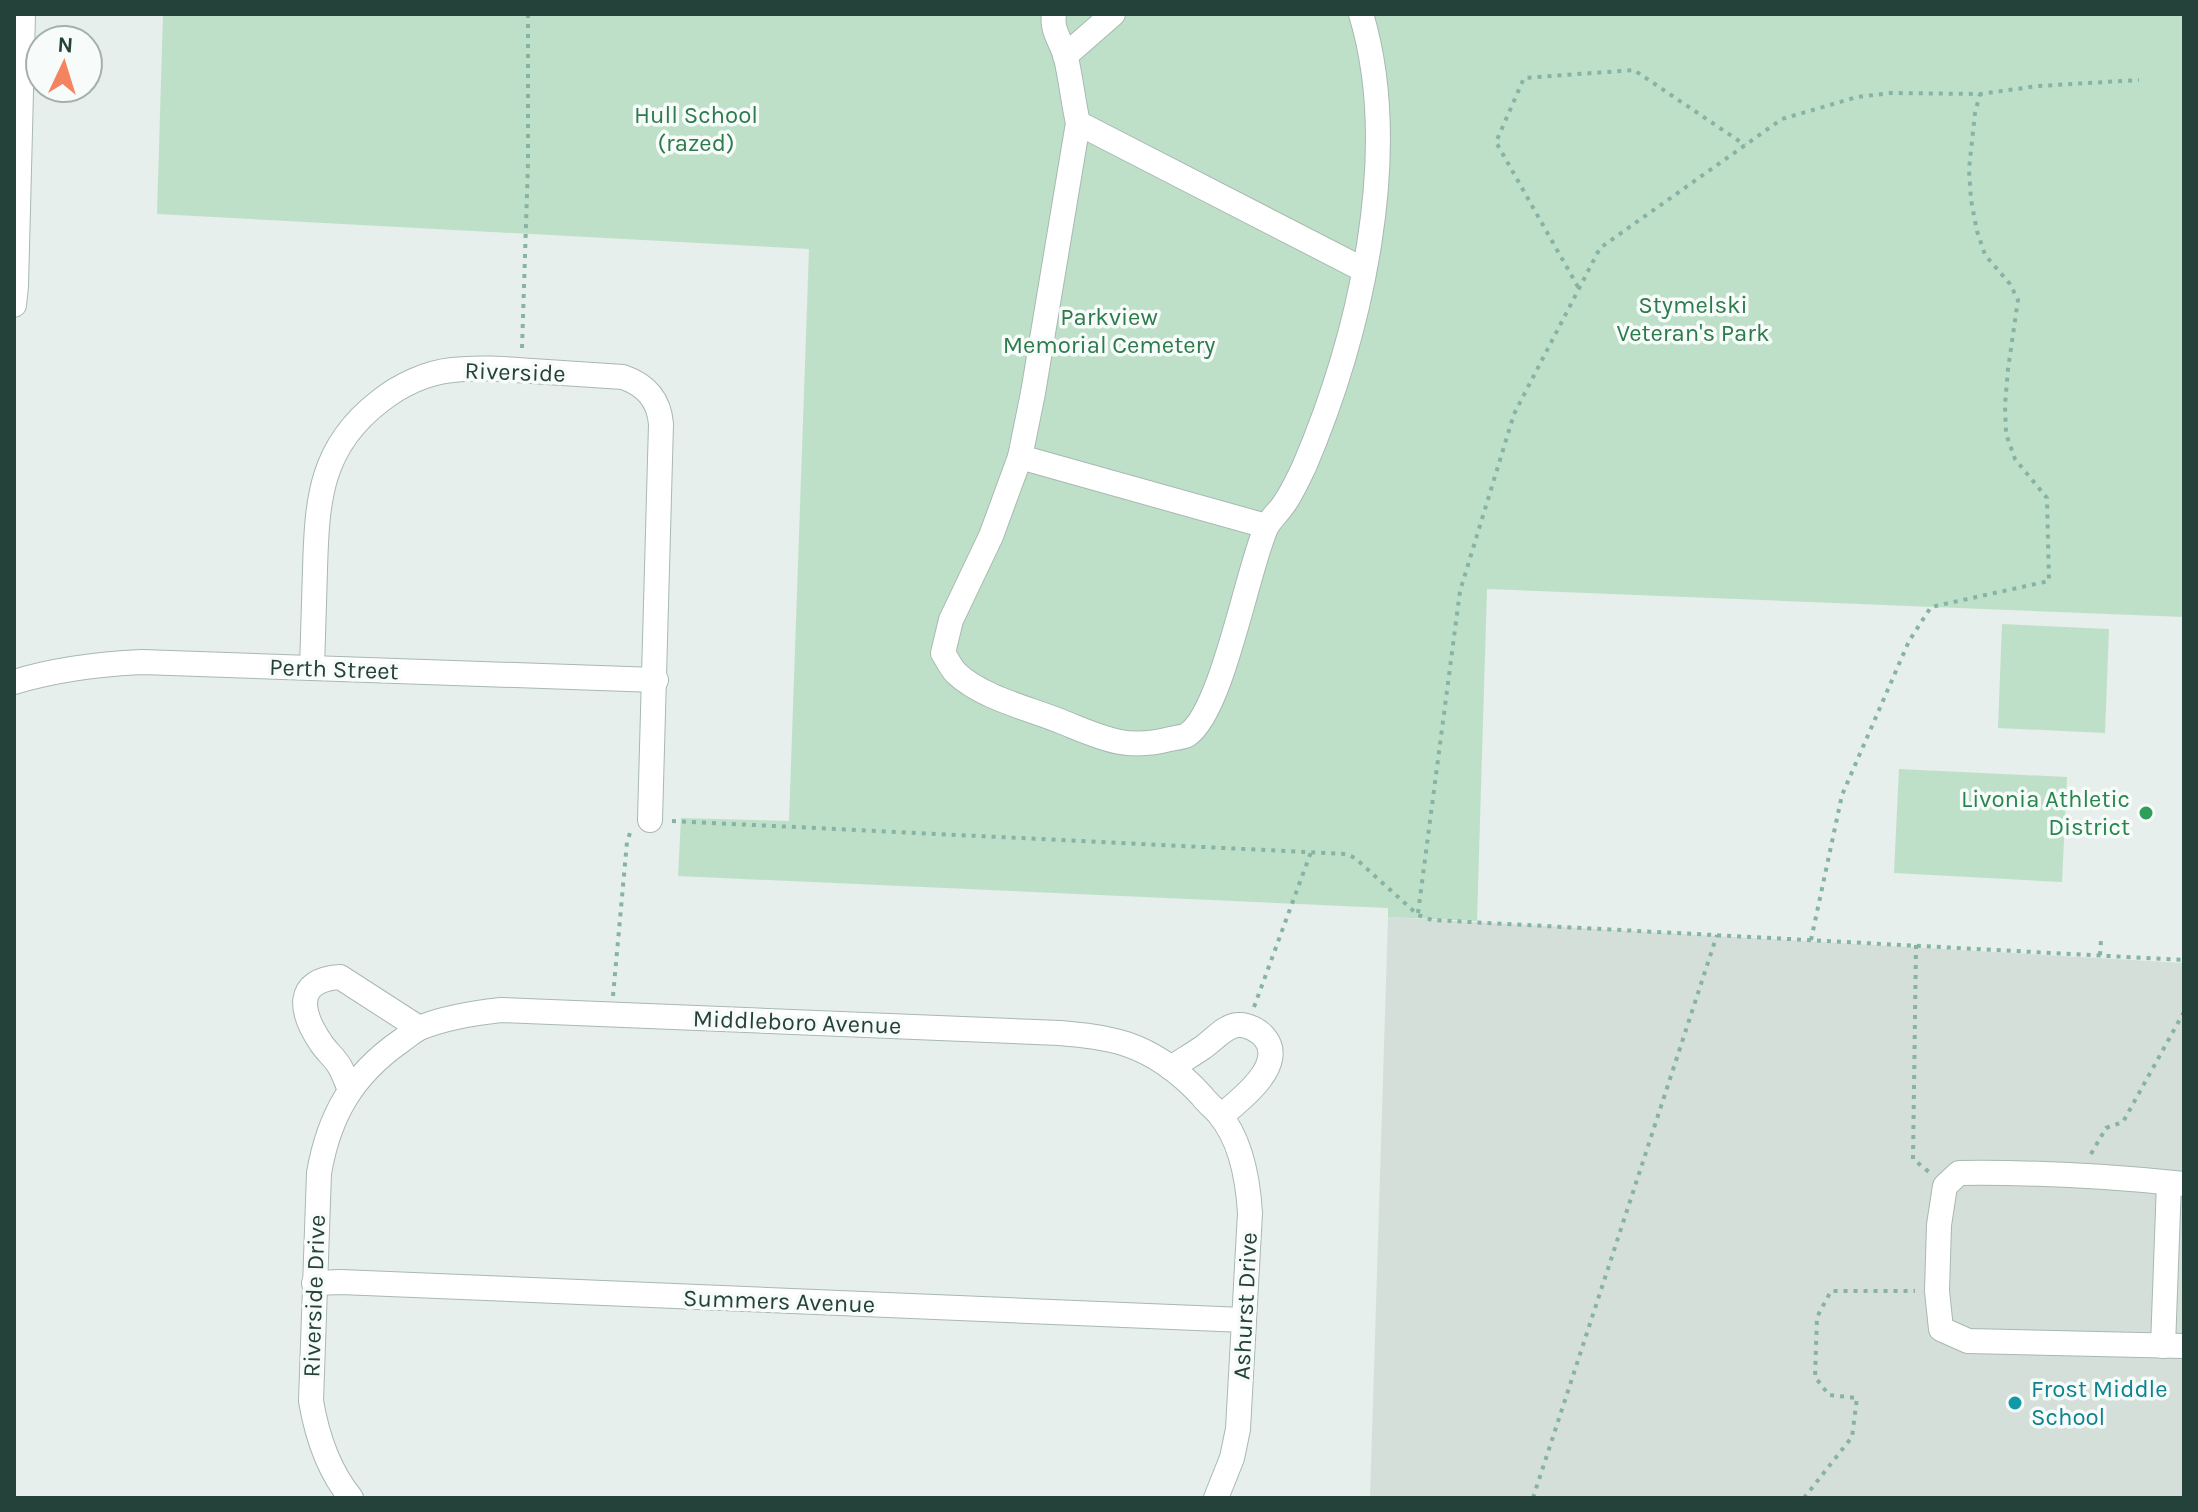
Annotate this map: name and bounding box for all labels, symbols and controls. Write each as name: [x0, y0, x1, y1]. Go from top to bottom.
north arrow: [24, 24, 104, 104]
text: N: [57, 32, 74, 59]
park label: Hull School (razed): [634, 101, 758, 157]
park label: Stymelski Veteran's Park: [1616, 291, 1770, 347]
park label: Parkview Memorial Cemetery: [1003, 303, 1215, 359]
street label: Riverside: [464, 356, 566, 388]
street label: Perth Street: [269, 653, 399, 685]
place label: Livonia Athletic District: [1961, 785, 2130, 841]
marker: Livonia Athletic District: [2137, 804, 2155, 822]
street label: Middleboro Avenue: [692, 1004, 902, 1040]
street label: Riverside Drive: [297, 1214, 331, 1378]
street label: Ashurst Drive: [1227, 1232, 1263, 1380]
street label: Summers Avenue: [682, 1284, 876, 1318]
place label: Frost Middle School: [2031, 1375, 2168, 1431]
marker: Frost Middle School: [2006, 1394, 2024, 1412]

